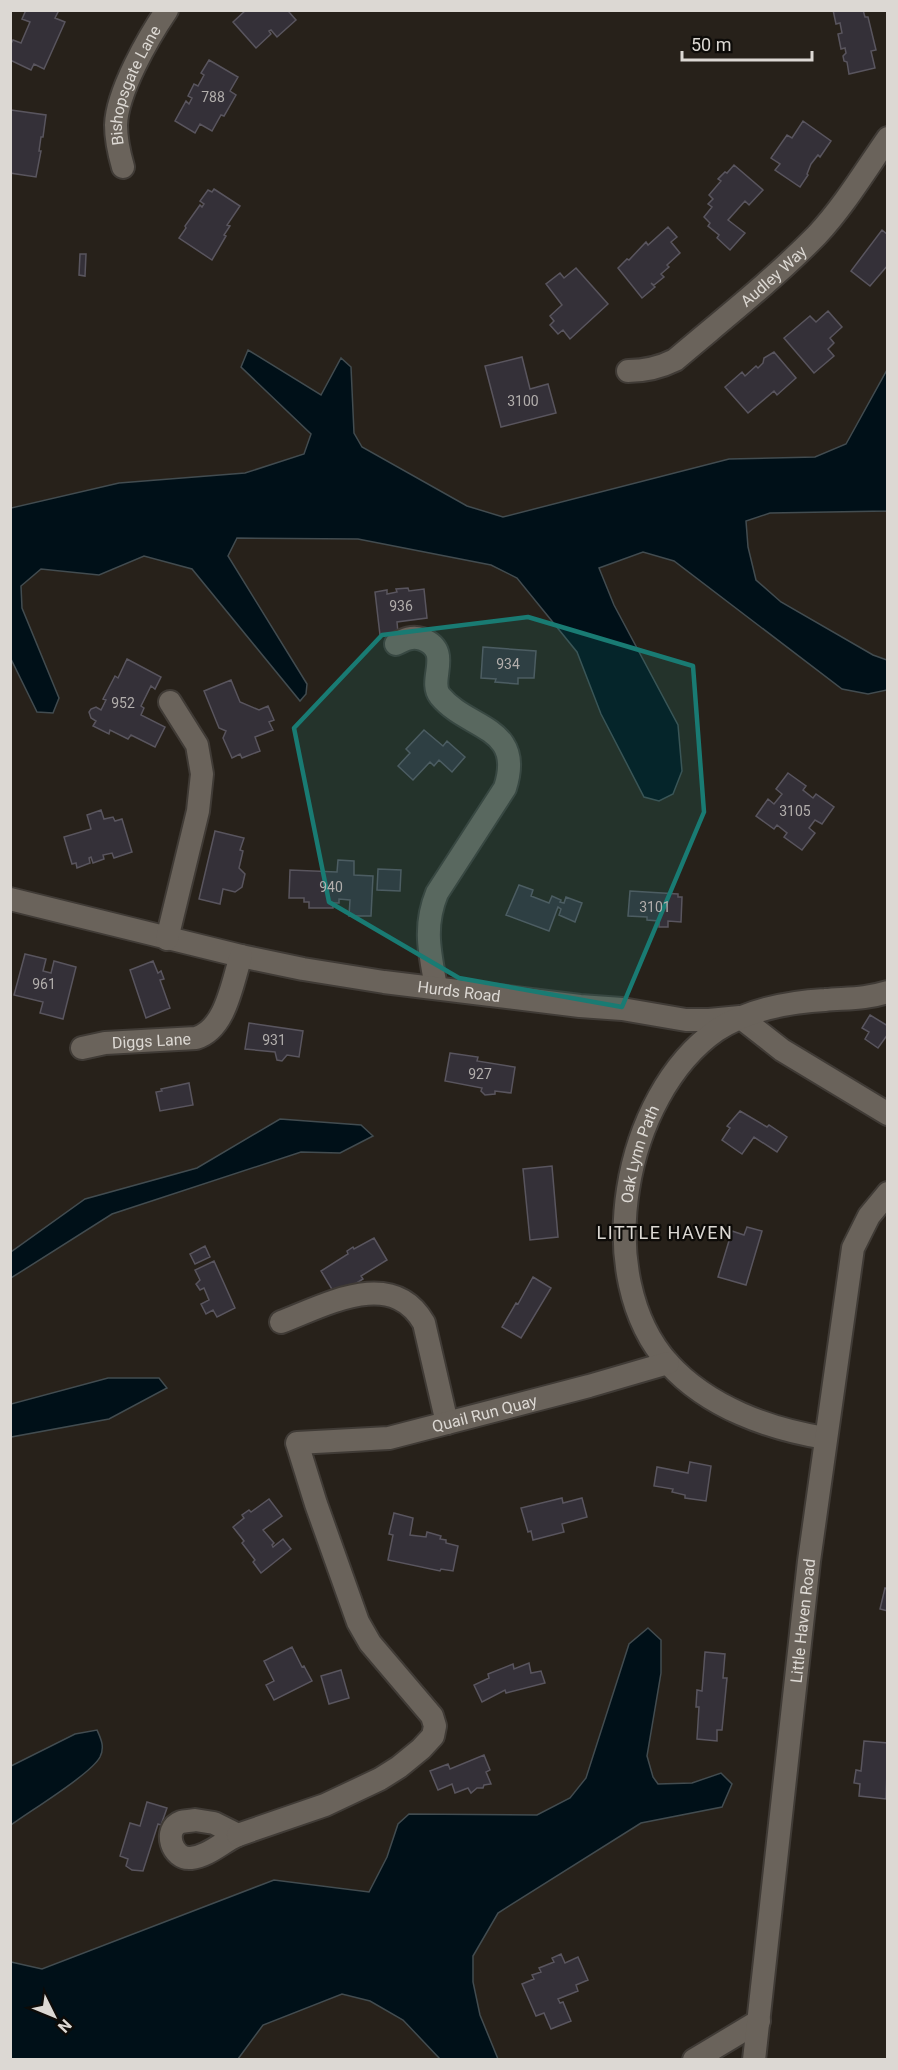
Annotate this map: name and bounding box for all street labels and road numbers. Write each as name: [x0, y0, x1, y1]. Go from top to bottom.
street label: Bishopsgate Lane: [107, 22, 165, 147]
street label: Audley Way: [737, 242, 811, 311]
street label: Hurds Road: [416, 977, 502, 1006]
street label: Diggs Lane: [111, 1029, 192, 1053]
street label: Oak Lynn Path: [617, 1102, 663, 1204]
street label: Quail Run Quay: [430, 1391, 540, 1436]
street label: Little Haven Road: [787, 1558, 819, 1684]

